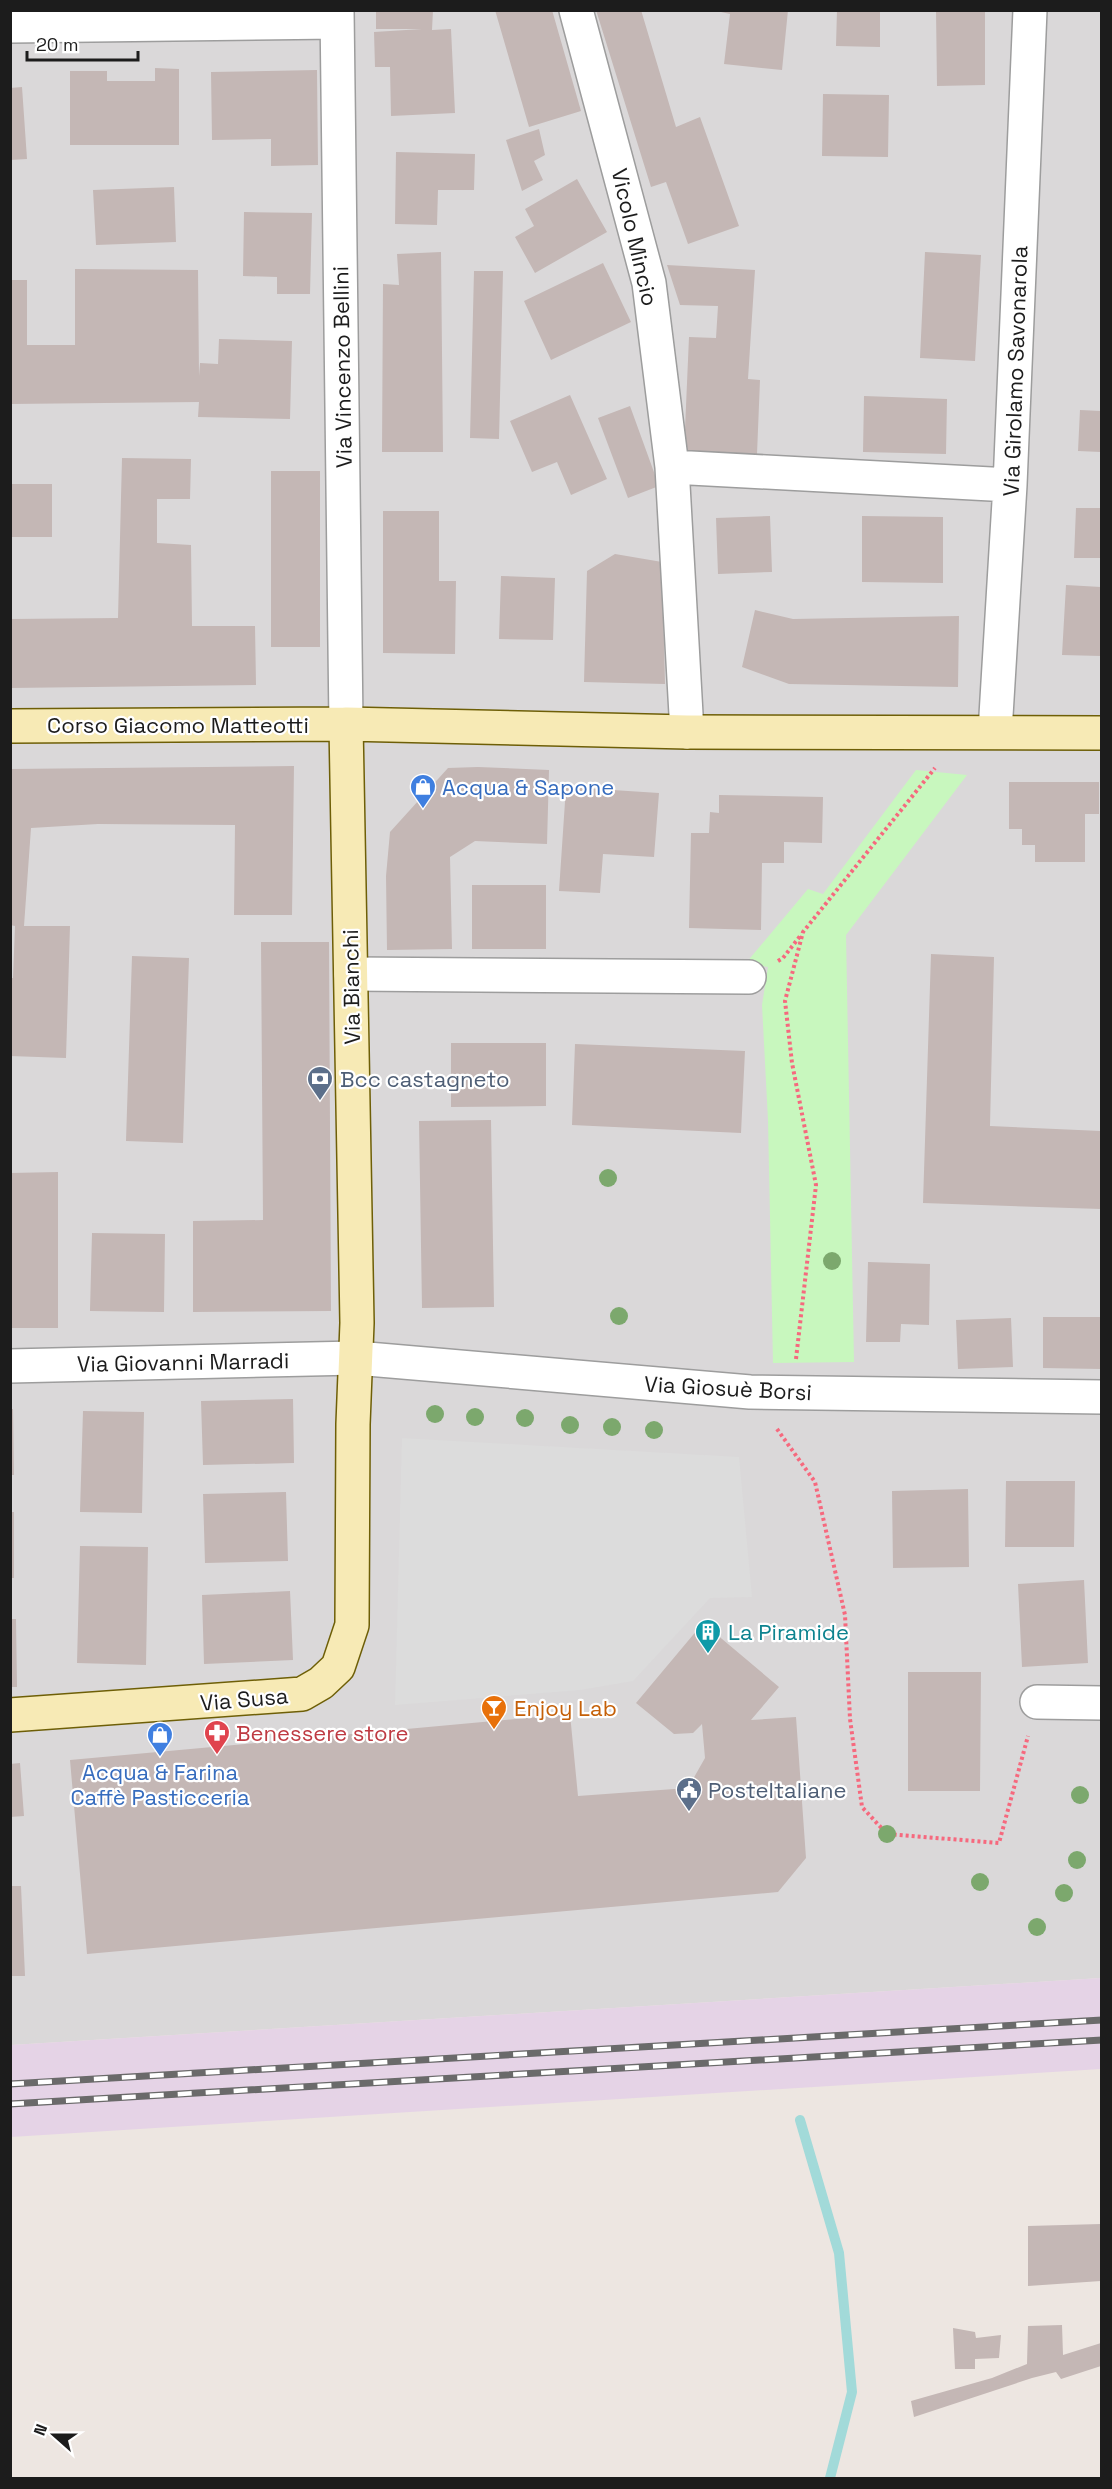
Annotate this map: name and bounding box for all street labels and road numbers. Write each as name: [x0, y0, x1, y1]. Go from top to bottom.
street label: Vicolo Mincio: [606, 165, 664, 309]
street label: Via Girolamo Savonarola: [997, 245, 1033, 497]
street label: Via Vincenzo Bellini: [326, 266, 358, 468]
street label: Corso Giacomo Matteotti: [47, 711, 309, 739]
street label: Via Bianchi: [336, 929, 366, 1045]
street label: Via Giovanni Marradi: [77, 1346, 289, 1378]
street label: Via Giosuè Borsi: [643, 1370, 813, 1406]
street label: Via Susa: [199, 1681, 290, 1717]

